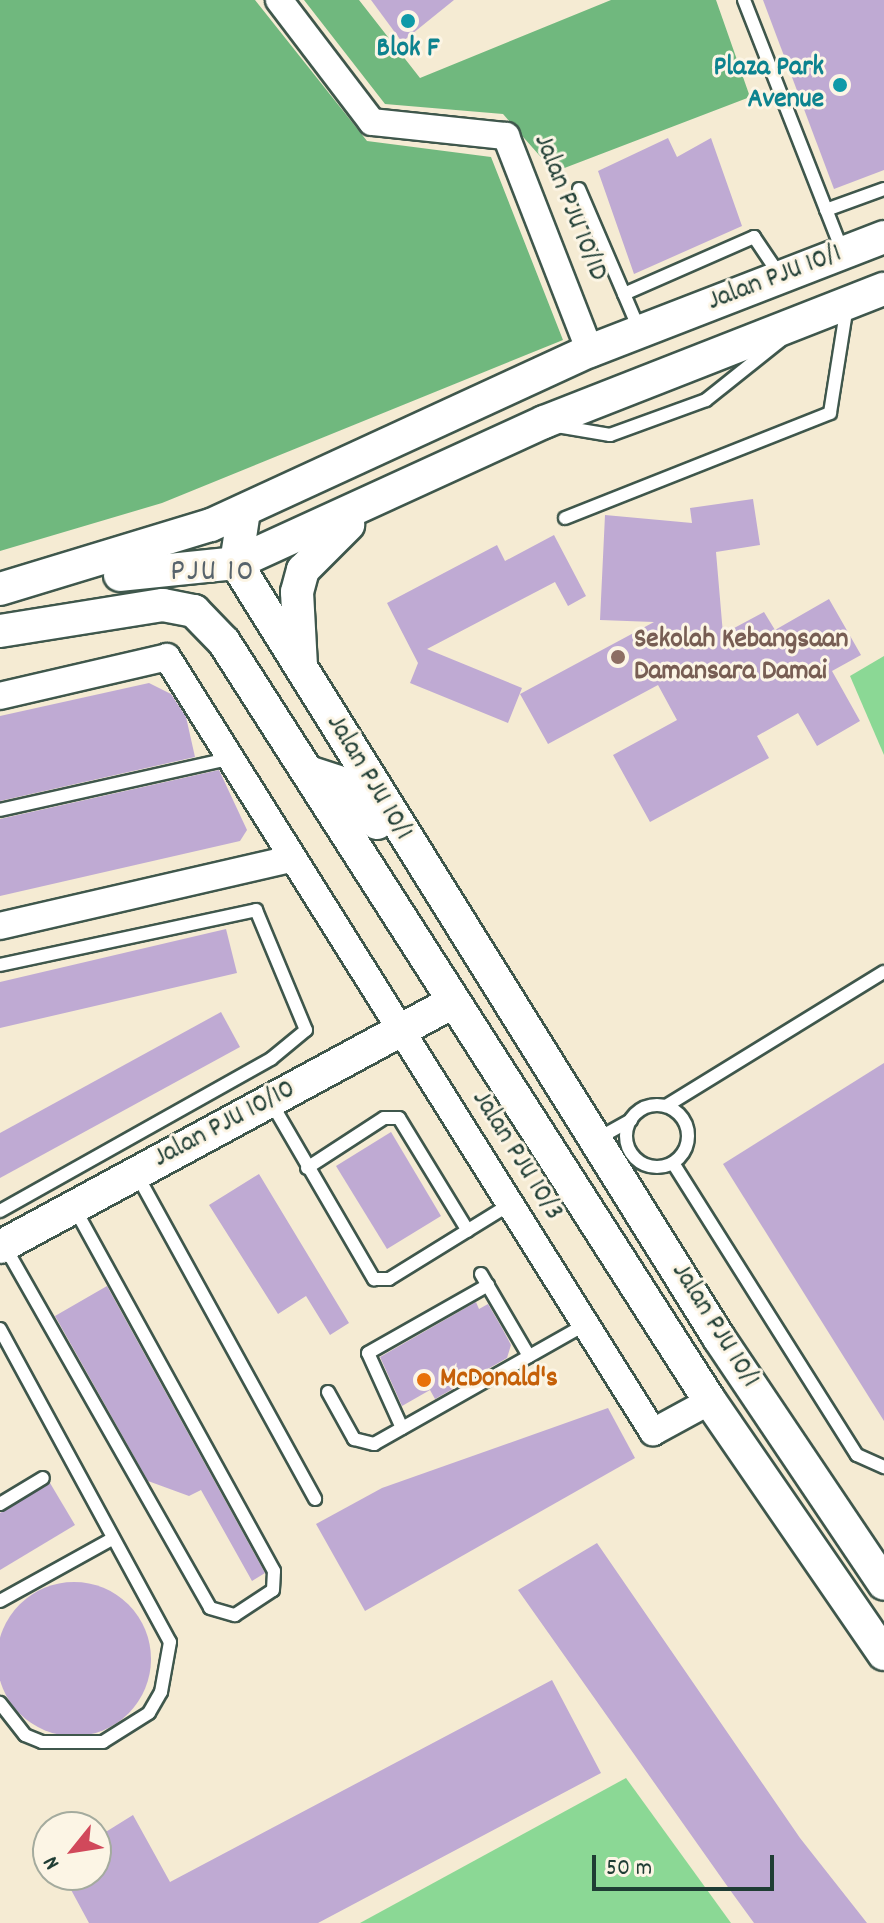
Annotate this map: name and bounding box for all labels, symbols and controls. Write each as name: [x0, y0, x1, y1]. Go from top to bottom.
marker: Blok F: [399, 12, 417, 30]
place label: Blok F: [377, 33, 439, 67]
place label: Plaza Park Avenue: [714, 52, 824, 118]
marker: Plaza Park Avenue: [831, 76, 849, 94]
street label: Jalan PJU 10/1D: [524, 130, 614, 286]
street label: Jalan PJU 10/1: [703, 238, 847, 320]
district label: PJU 10: [170, 554, 256, 592]
place label: Sekolah Kebangsaan Damansara Damai: [634, 624, 848, 690]
marker: Sekolah Kebangsaan Damansara Damai: [609, 648, 627, 666]
street label: Jalan PJU 10/1: [317, 709, 419, 847]
street label: Jalan PJU 10/10: [148, 1074, 302, 1176]
street label: Jalan PJU 10/3: [463, 1085, 569, 1227]
street label: Jalan PJU 10/1: [662, 1257, 766, 1395]
place label: McDonald's: [440, 1363, 558, 1397]
marker: McDonald's: [415, 1371, 433, 1389]
north arrow: [32, 1811, 112, 1891]
scale bar: [596, 1839, 778, 1889]
text: N: [36, 1850, 69, 1875]
text: 50 m: [606, 1852, 652, 1886]

